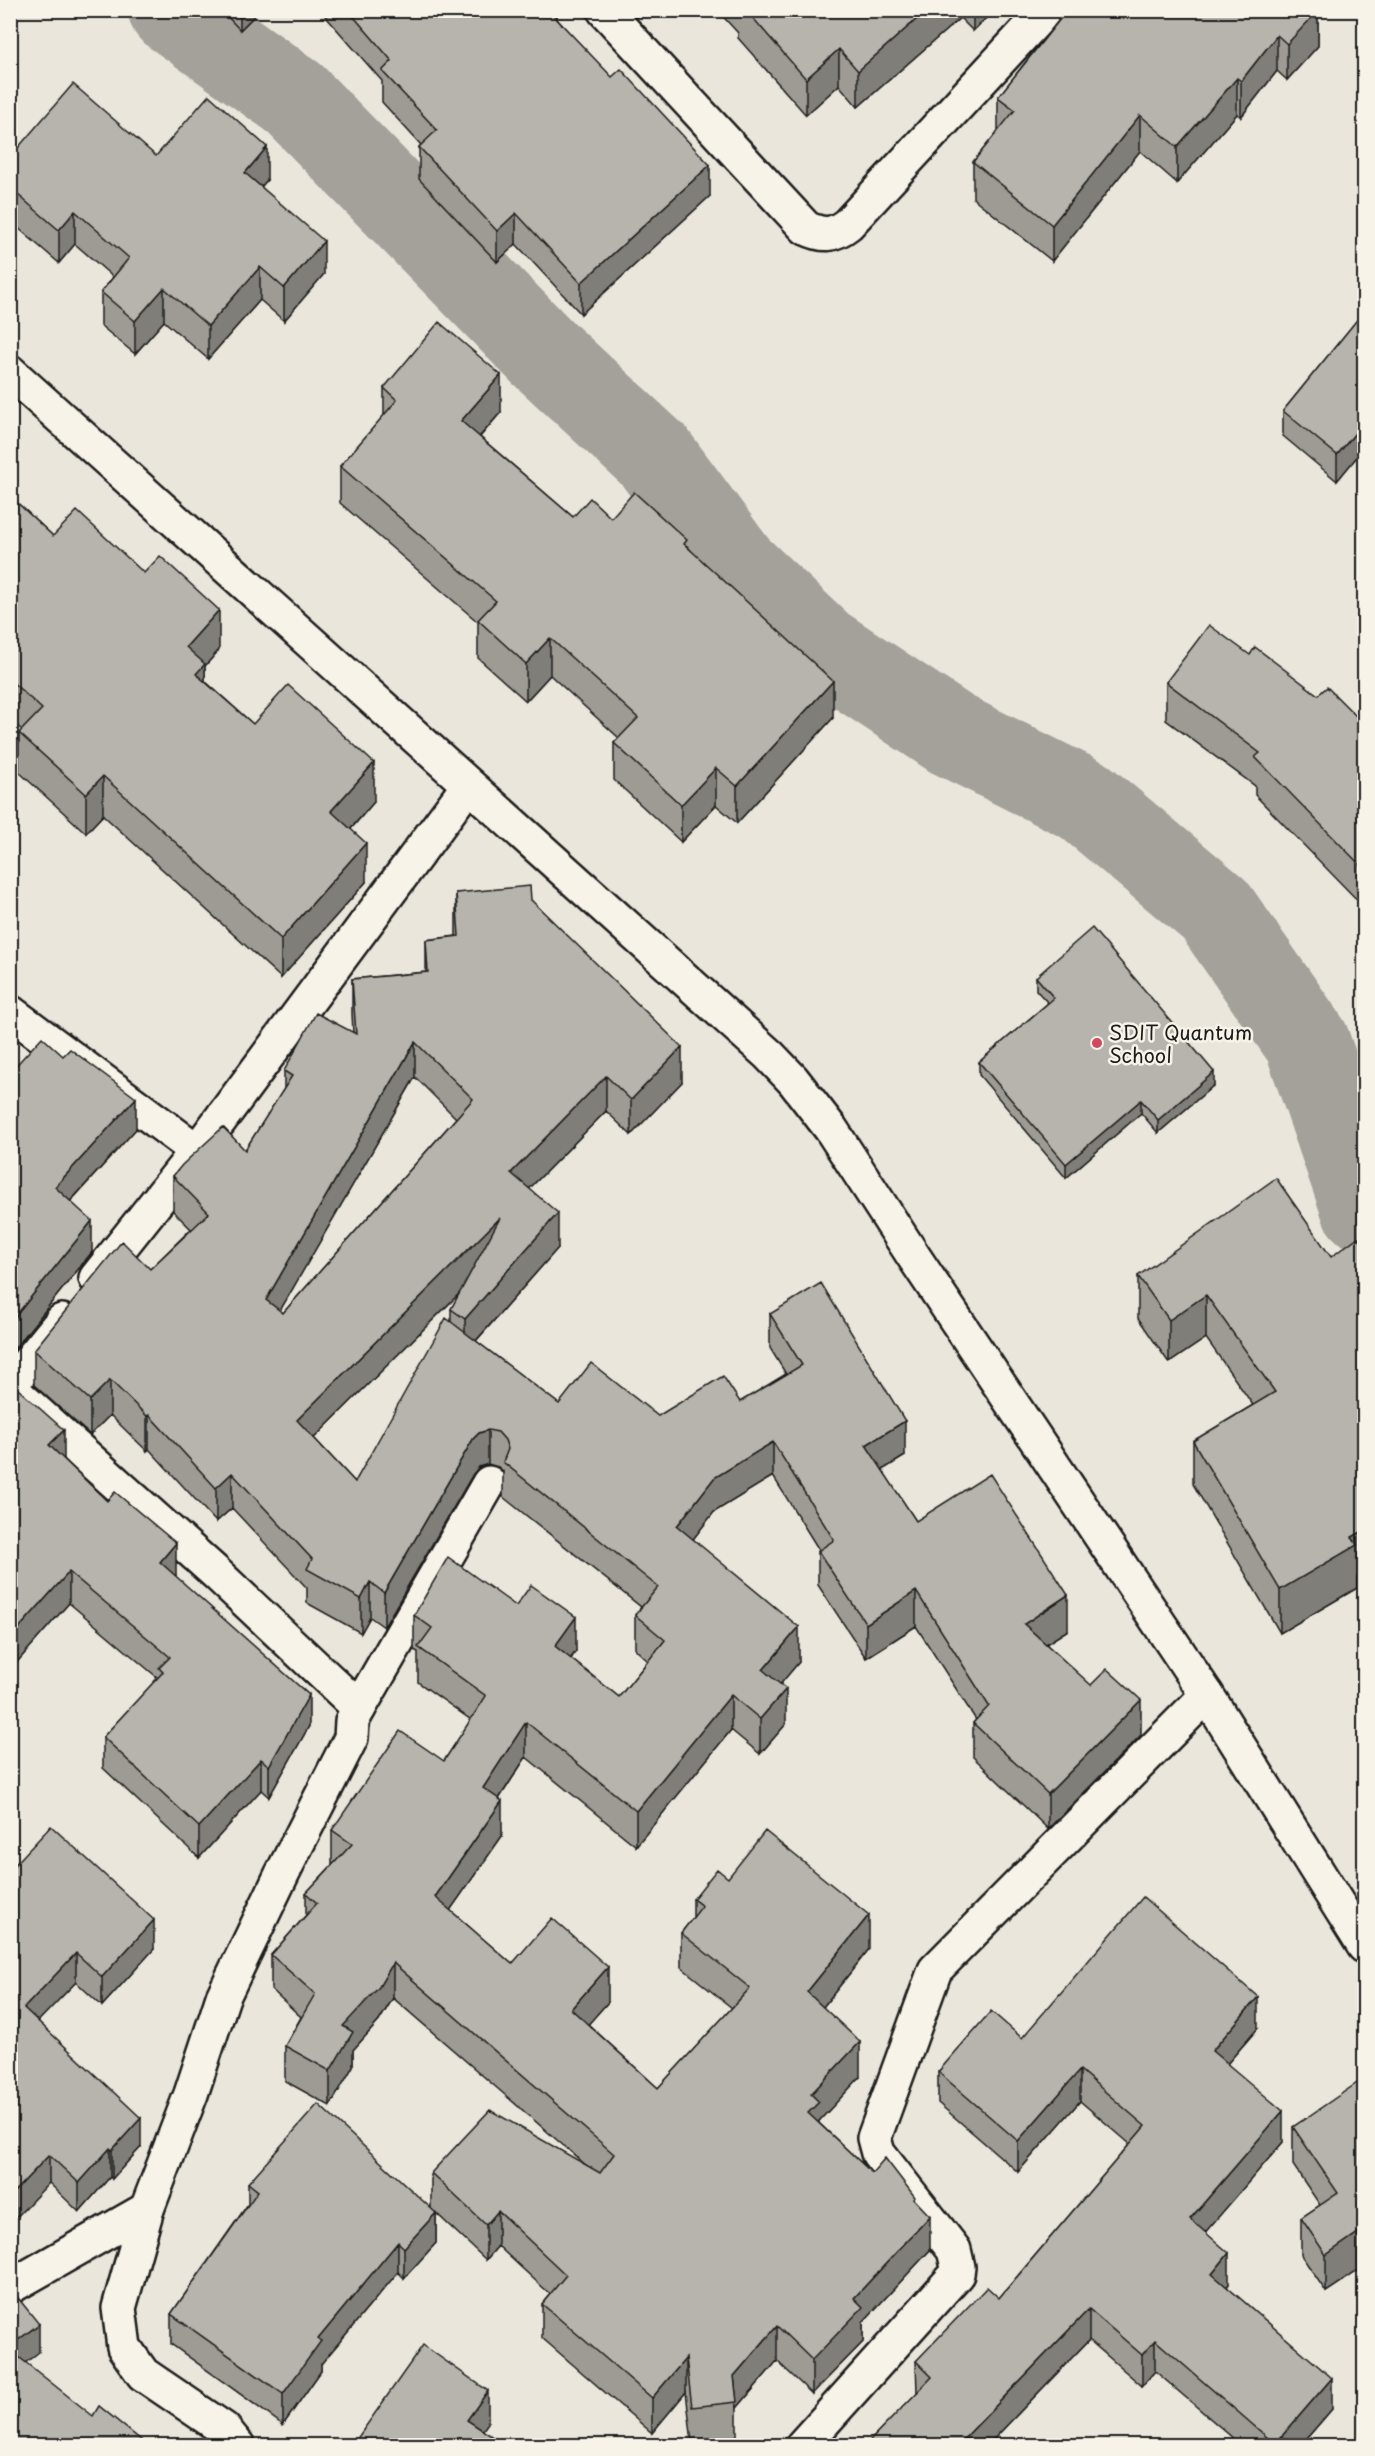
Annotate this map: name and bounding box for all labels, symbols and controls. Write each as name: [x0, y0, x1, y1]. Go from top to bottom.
place label: SDIT Quantum School: [1109, 1017, 1252, 1070]
marker: SDIT Quantum School: [1090, 1036, 1104, 1050]

